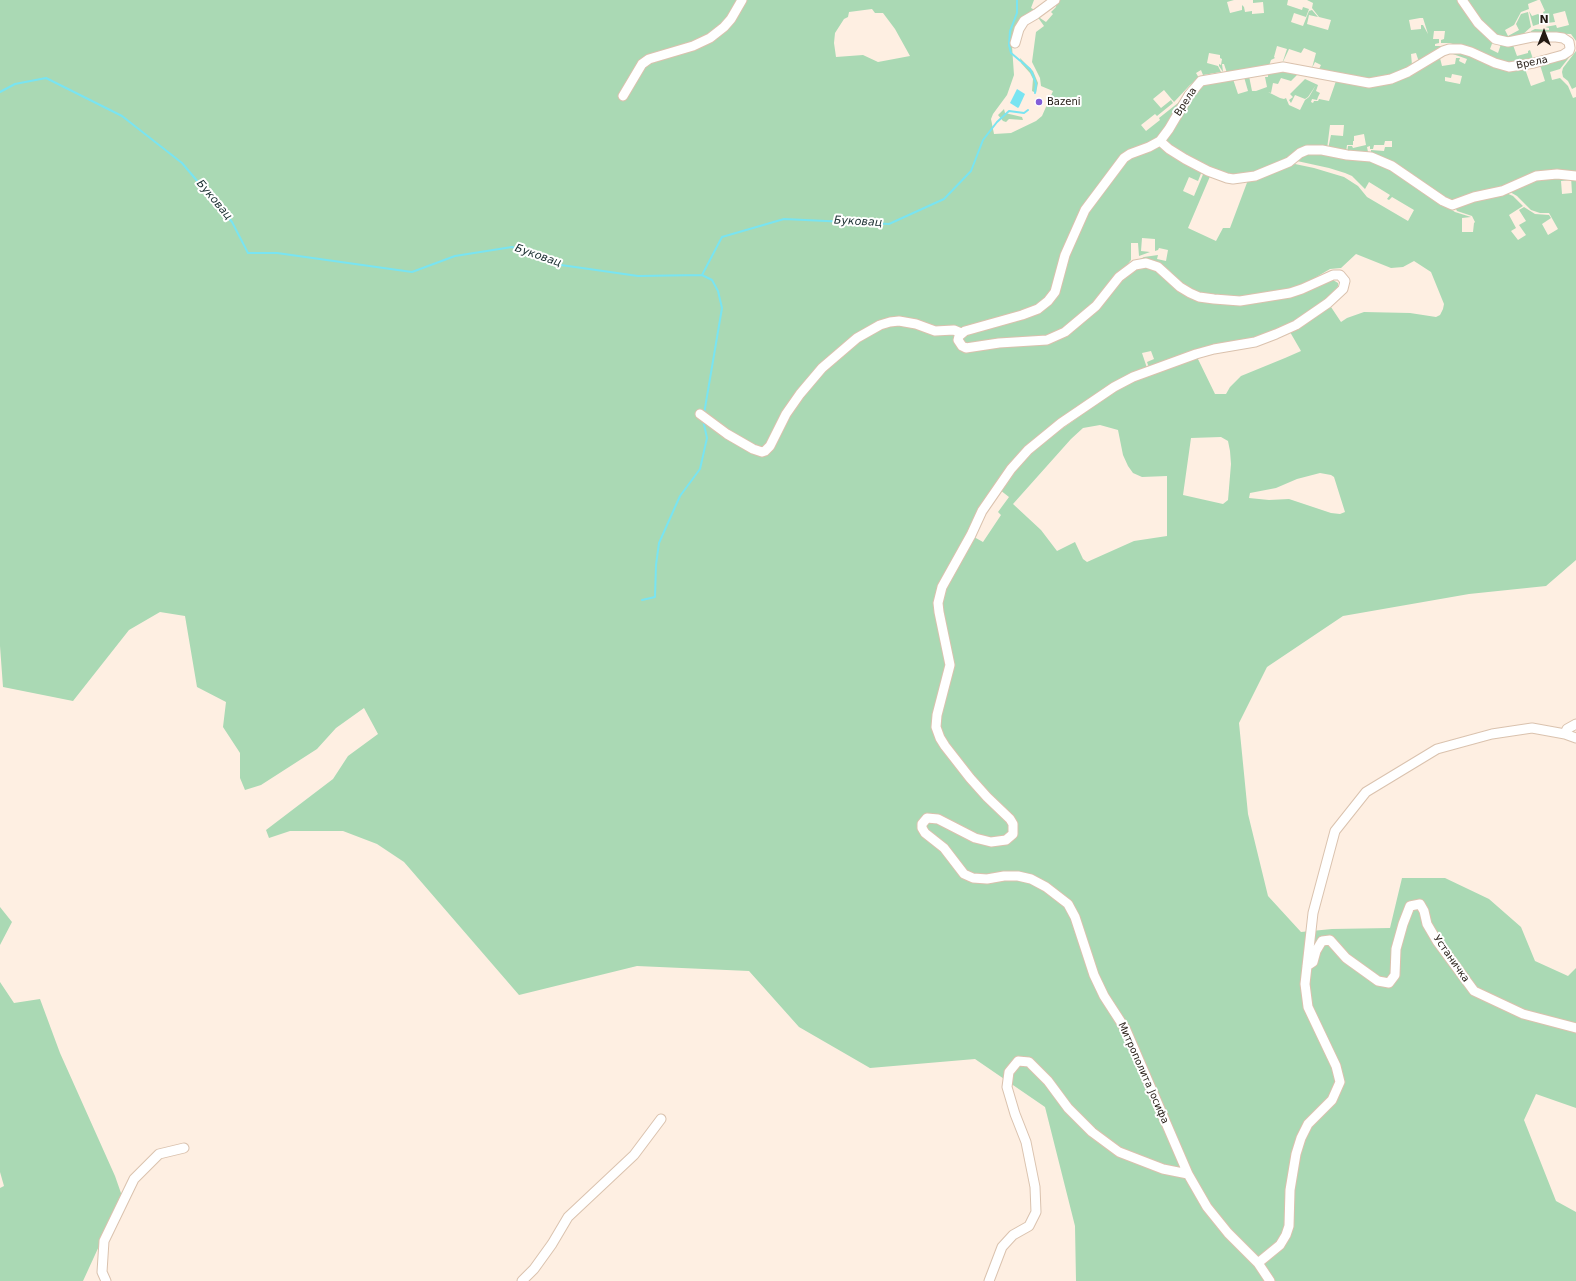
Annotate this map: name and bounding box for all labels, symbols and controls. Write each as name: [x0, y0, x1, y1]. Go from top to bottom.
north arrow: [1524, 12, 1564, 52]
text: N: [1539, 13, 1549, 26]
street label: Врела: [1515, 54, 1549, 72]
street label: Врела: [1172, 85, 1200, 119]
place label: Bazeni: [1047, 96, 1081, 108]
marker: Bazeni: [1034, 97, 1044, 107]
water label: Буковац: [193, 177, 235, 223]
water label: Буковац: [834, 214, 882, 230]
water label: Буковац: [513, 242, 563, 270]
street label: Устаничка: [1430, 933, 1472, 985]
street label: Митрополита Јосифа: [1115, 1020, 1171, 1126]

